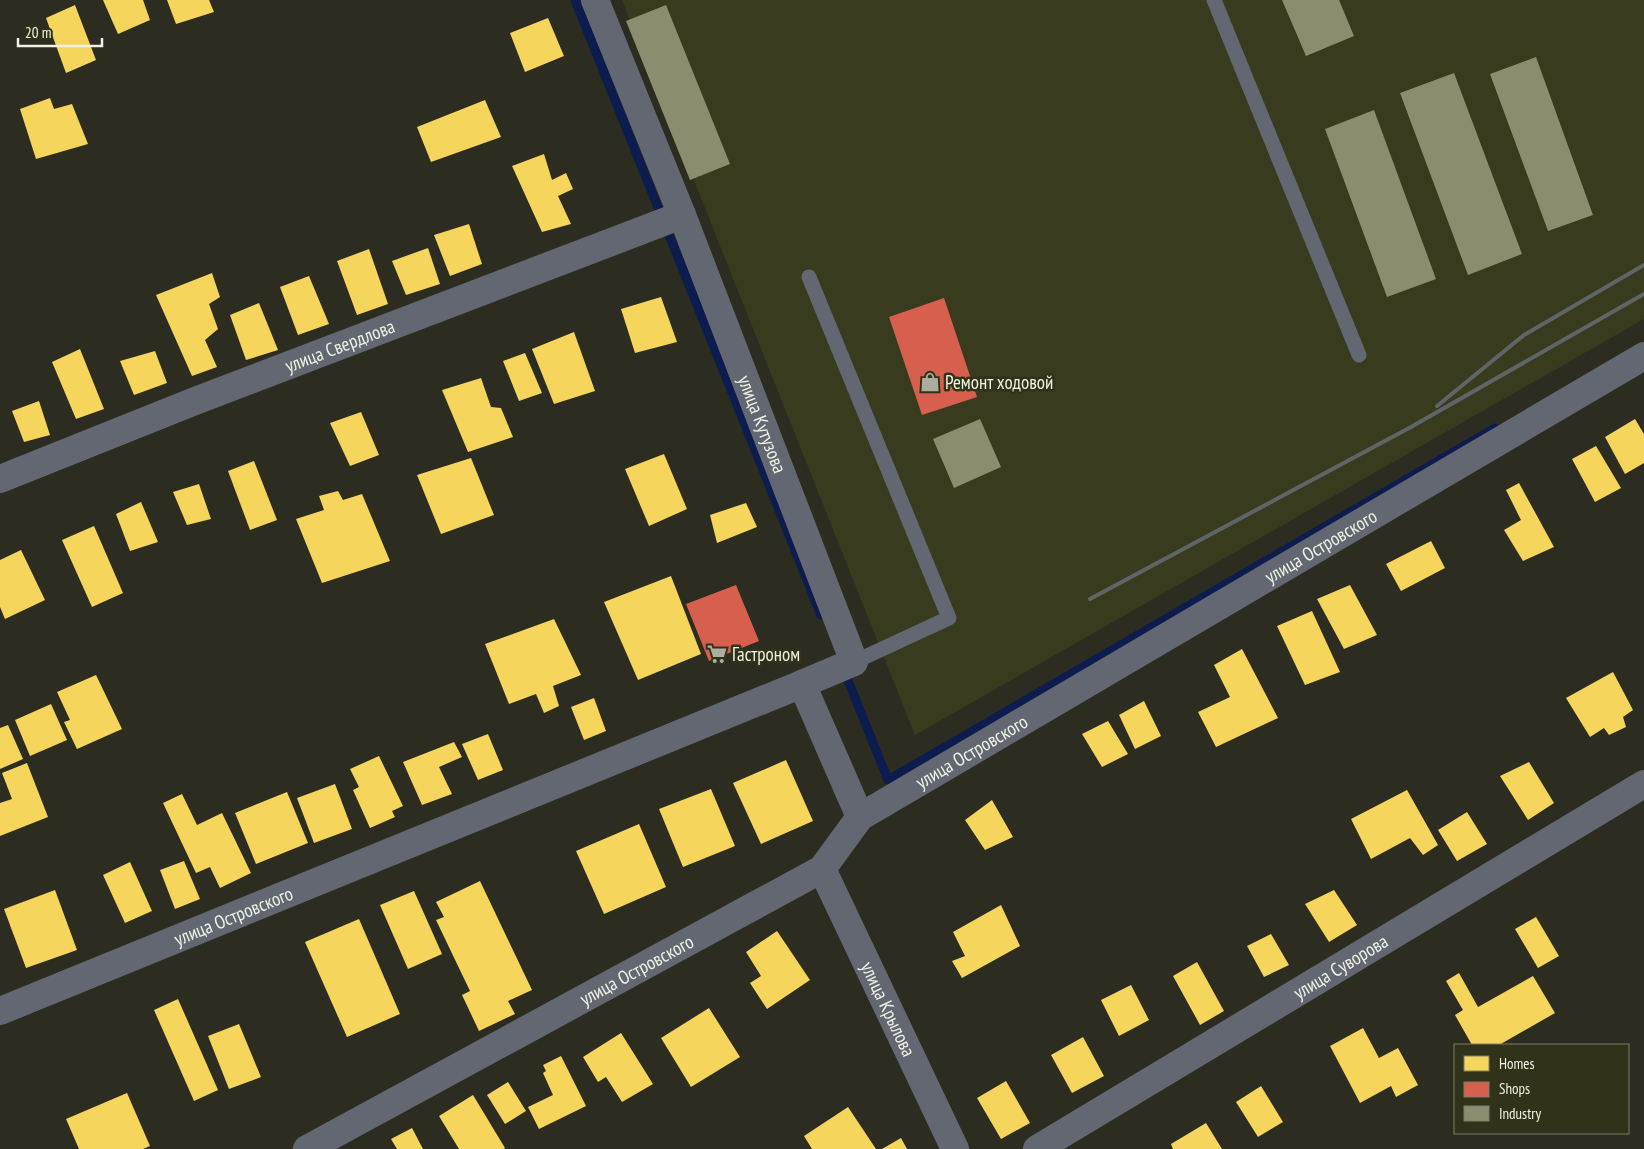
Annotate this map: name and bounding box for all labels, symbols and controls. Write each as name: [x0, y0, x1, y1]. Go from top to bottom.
scale bar: [18, 15, 101, 47]
text: 20 m: [25, 23, 51, 42]
street label: улица Свердлова: [282, 314, 398, 378]
place label: Ремонт ходовой: [945, 370, 1053, 394]
shop icon: Ремонт ходовой: [919, 371, 941, 393]
street label: улица Кутузова: [733, 372, 792, 476]
street label: улица Островского: [1260, 504, 1381, 588]
place label: Гастроном: [732, 642, 800, 666]
supermarket icon: Гастроном: [706, 643, 728, 665]
street label: улица Островского: [911, 709, 1032, 794]
street label: улица Островского: [170, 881, 296, 951]
street label: улица Островского: [575, 929, 698, 1011]
street label: улица Суворова: [1289, 929, 1392, 1004]
street label: улица Крылова: [856, 958, 921, 1060]
legend: [1454, 1044, 1629, 1134]
text: Homes: [1499, 1054, 1535, 1073]
text: Shops: [1499, 1079, 1530, 1098]
text: Industry: [1499, 1104, 1541, 1123]

